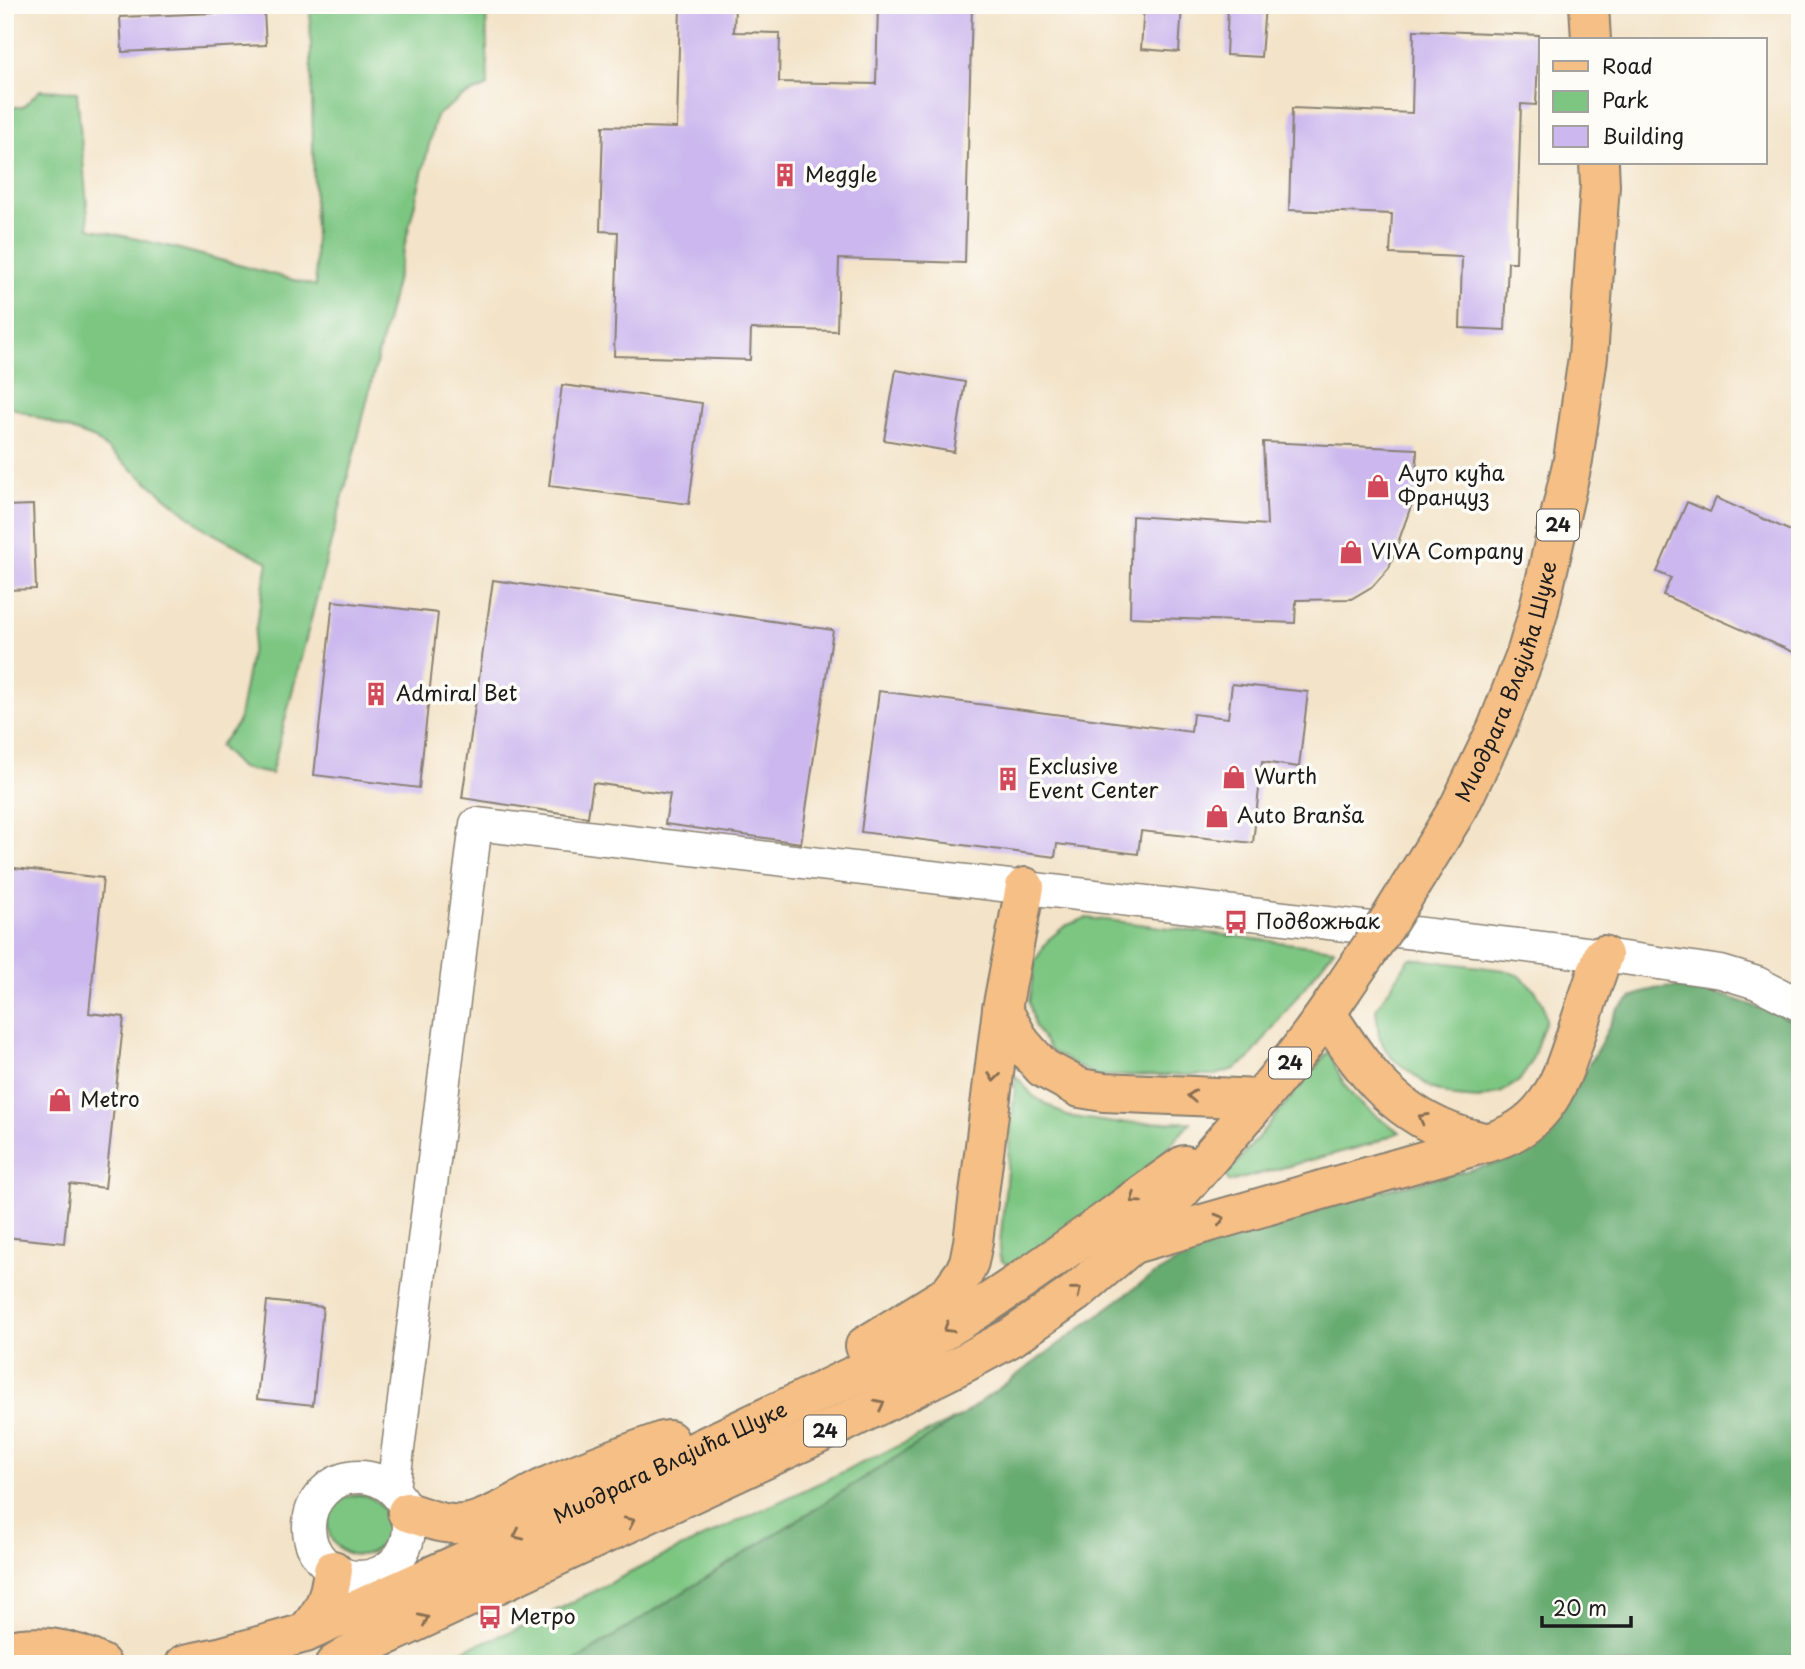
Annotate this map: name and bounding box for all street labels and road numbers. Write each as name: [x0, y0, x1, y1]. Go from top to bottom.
road number: 24: [1537, 510, 1579, 540]
street label: Миодрага Влајића Шуке: [1446, 558, 1563, 807]
road number: 24: [1269, 1048, 1311, 1078]
street label: Миодрага Влајића Шуке: [547, 1392, 792, 1531]
road number: 24: [804, 1415, 846, 1446]

